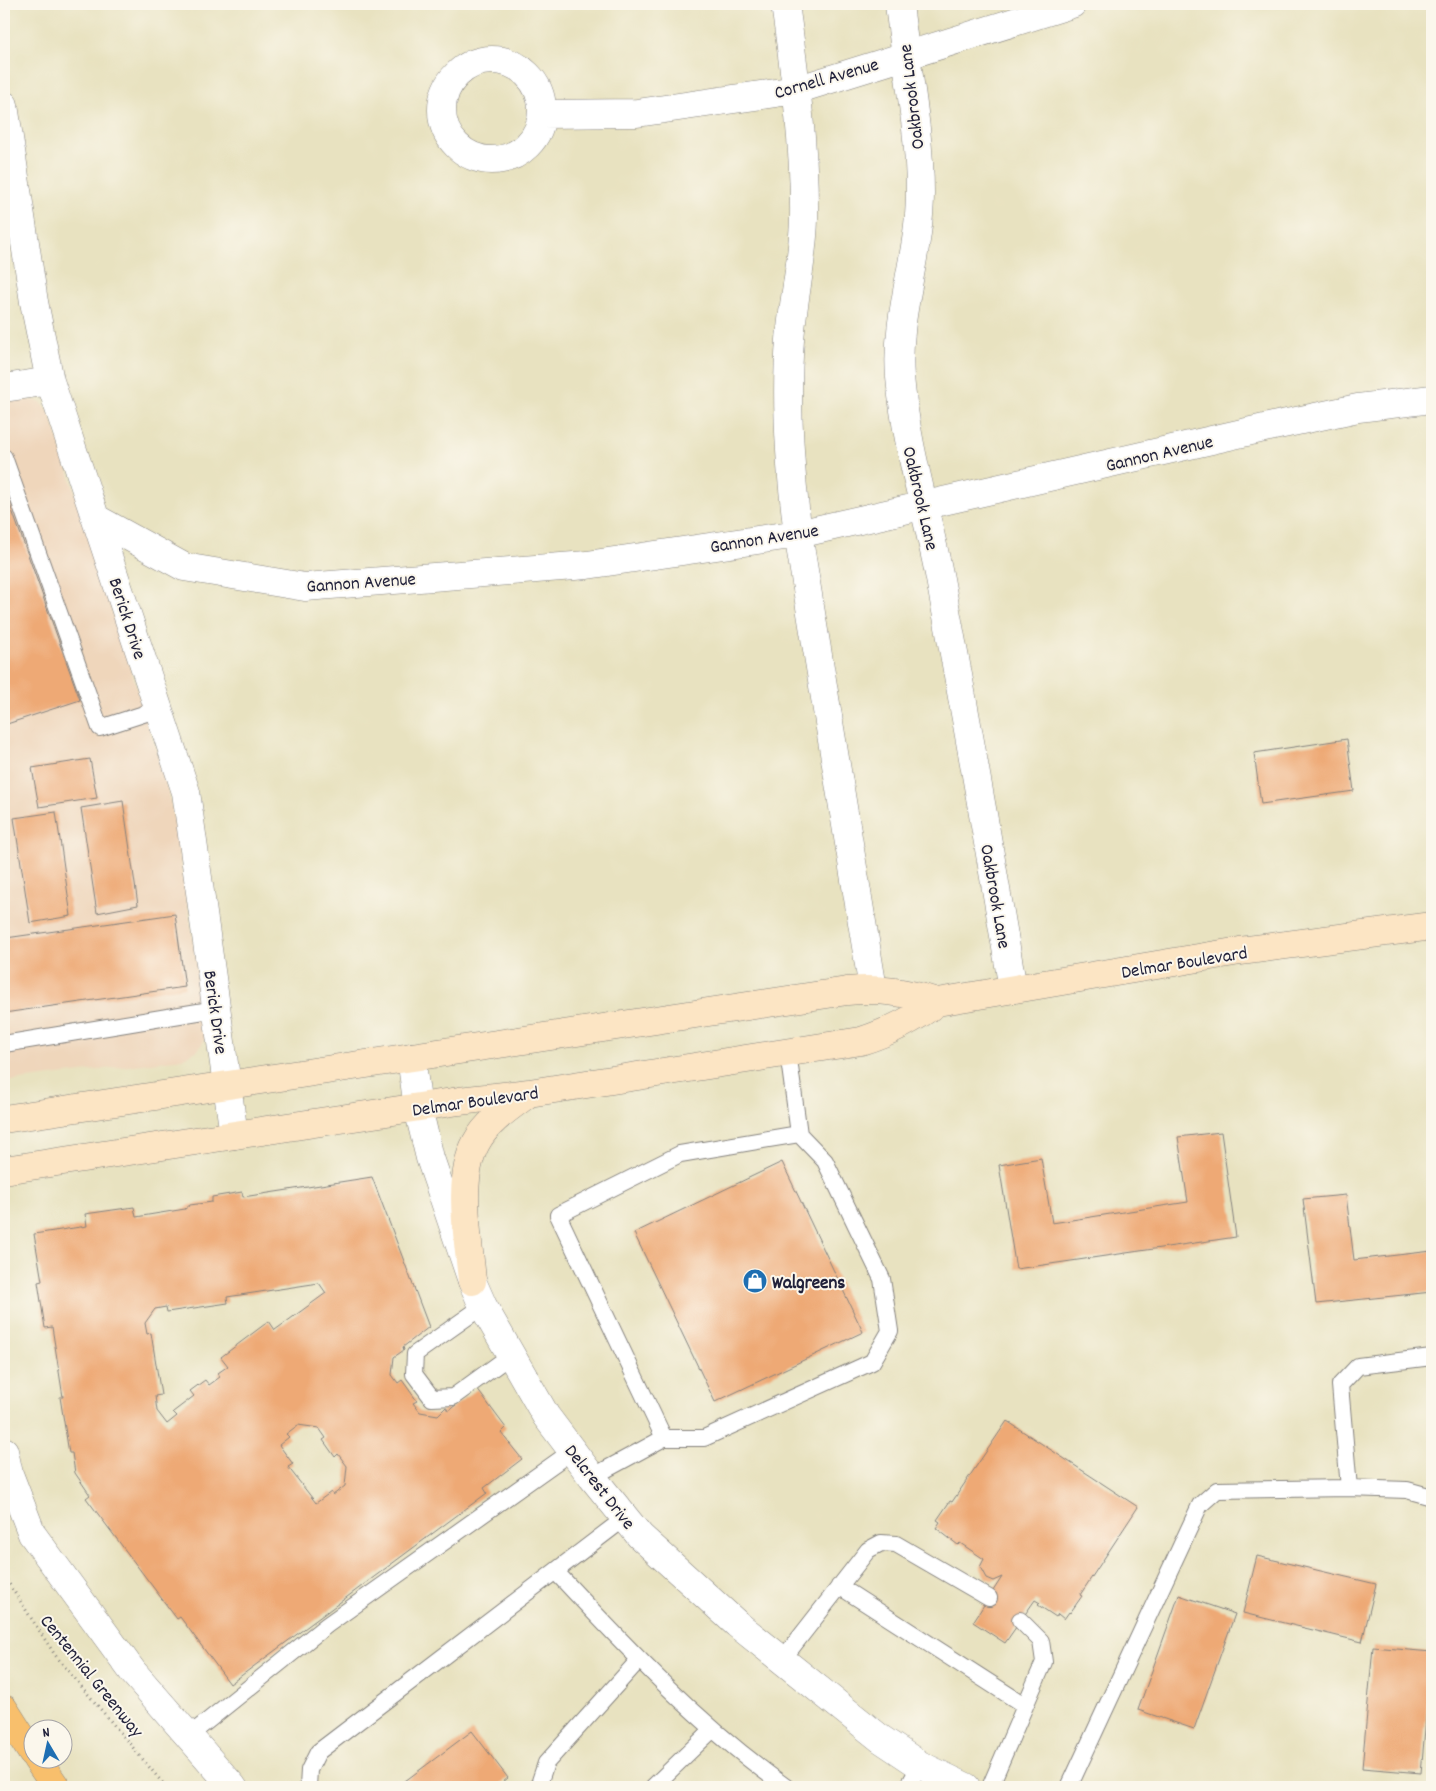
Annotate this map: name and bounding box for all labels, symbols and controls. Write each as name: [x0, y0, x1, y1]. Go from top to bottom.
street label: Oakbrook Lane: [894, 42, 933, 151]
street label: Cornell Avenue: [772, 53, 882, 108]
street label: Gannon Avenue: [1103, 430, 1216, 481]
street label: Oakbrook Lane: [894, 444, 944, 553]
street label: Gannon Avenue: [708, 519, 821, 562]
street label: Gannon Avenue: [306, 567, 417, 602]
street label: Berick Drive: [100, 575, 152, 663]
street label: Oakbrook Lane: [971, 842, 1016, 951]
street label: Delmar Boulevard: [1120, 941, 1250, 988]
street label: Berick Drive: [194, 969, 233, 1056]
street label: Delmar Boulevard: [411, 1081, 540, 1126]
shop icon: Walgreens: [742, 1268, 768, 1294]
place label: Walgreens: [772, 1271, 845, 1298]
street label: Delcrest Drive: [556, 1440, 640, 1537]
street label: Centennial Greenway: [32, 1610, 149, 1745]
north arrow: [22, 1718, 72, 1768]
text: N: [41, 1723, 51, 1744]

